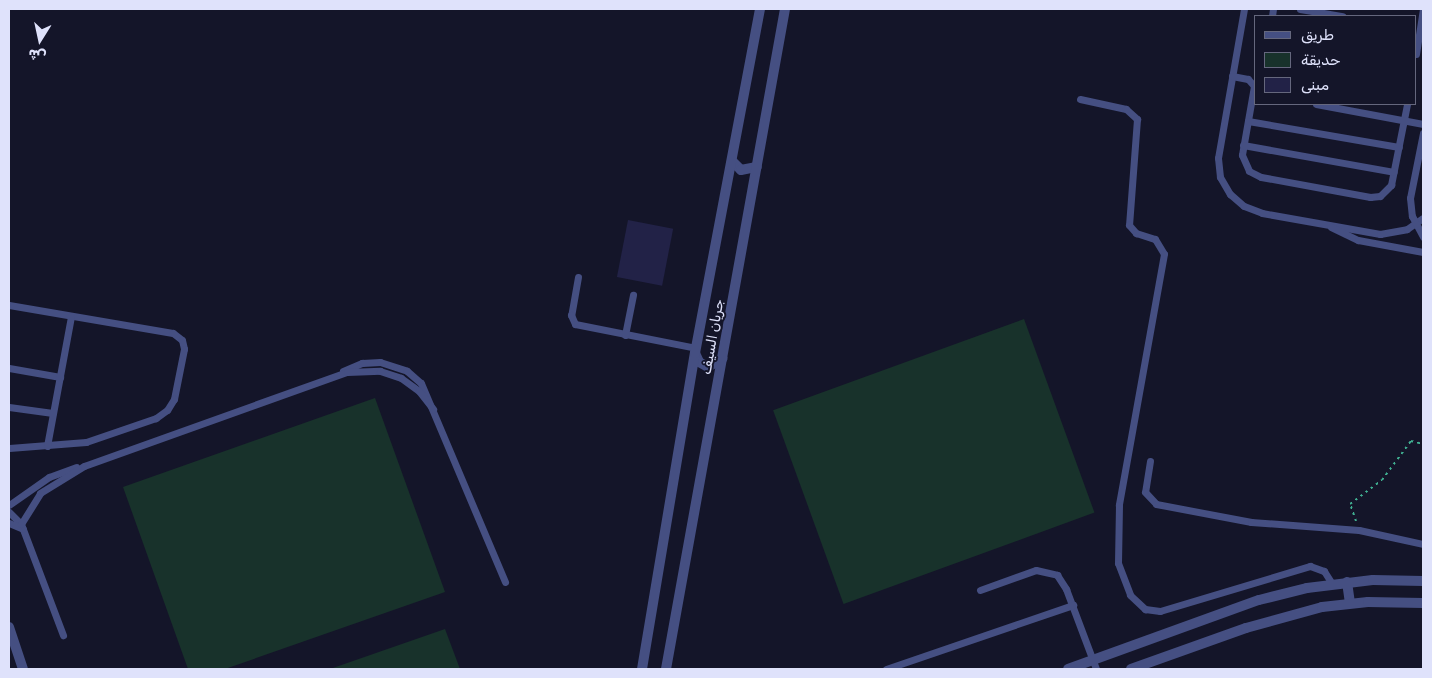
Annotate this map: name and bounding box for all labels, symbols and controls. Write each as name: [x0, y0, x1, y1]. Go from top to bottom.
north arrow: [15, 15, 65, 65]
legend: [1254, 15, 1417, 105]
text: طريق: [1301, 26, 1334, 44]
text: ش: [27, 45, 48, 65]
text: حديقة: [1301, 51, 1341, 69]
text: مبنى: [1301, 76, 1329, 94]
street label: جريان السيف: [698, 298, 728, 376]

